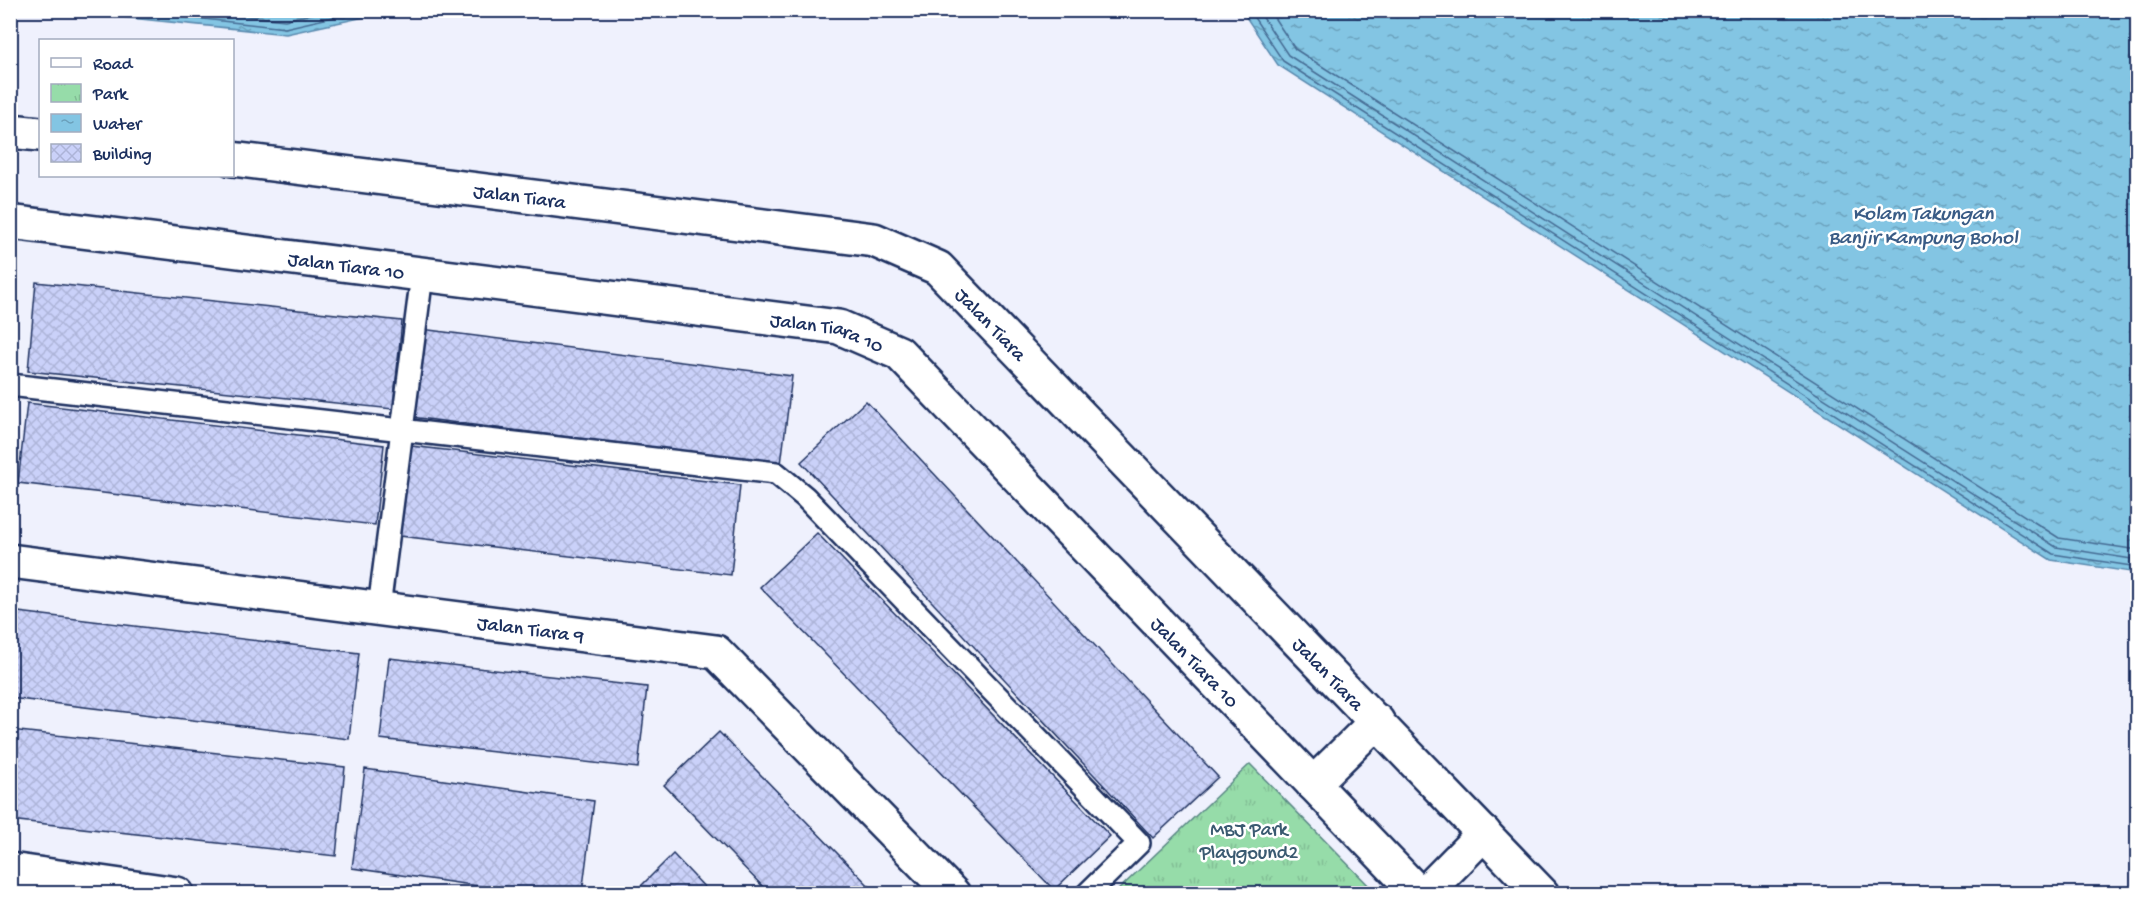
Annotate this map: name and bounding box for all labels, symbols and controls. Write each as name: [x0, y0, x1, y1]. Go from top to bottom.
legend: [39, 39, 234, 177]
text: Road: [93, 55, 134, 76]
text: Park: [92, 85, 129, 106]
text: Water: [93, 115, 143, 136]
text: Building: [92, 145, 152, 166]
street label: Jalan Tiara: [472, 182, 568, 216]
water label: Kolam Takungan Banjir Kampung Bohol: [1828, 203, 2019, 252]
street label: Jalan Tiara 10: [286, 249, 405, 287]
street label: Jalan Tiara: [948, 284, 1030, 368]
street label: Jalan Tiara 10: [769, 310, 886, 360]
street label: Jalan Tiara 9: [475, 613, 585, 650]
street label: Jalan Tiara 10: [1144, 614, 1242, 714]
street label: Jalan Tiara: [1286, 634, 1368, 718]
park label: MBJ Park Playgound2: [1199, 820, 1298, 866]

